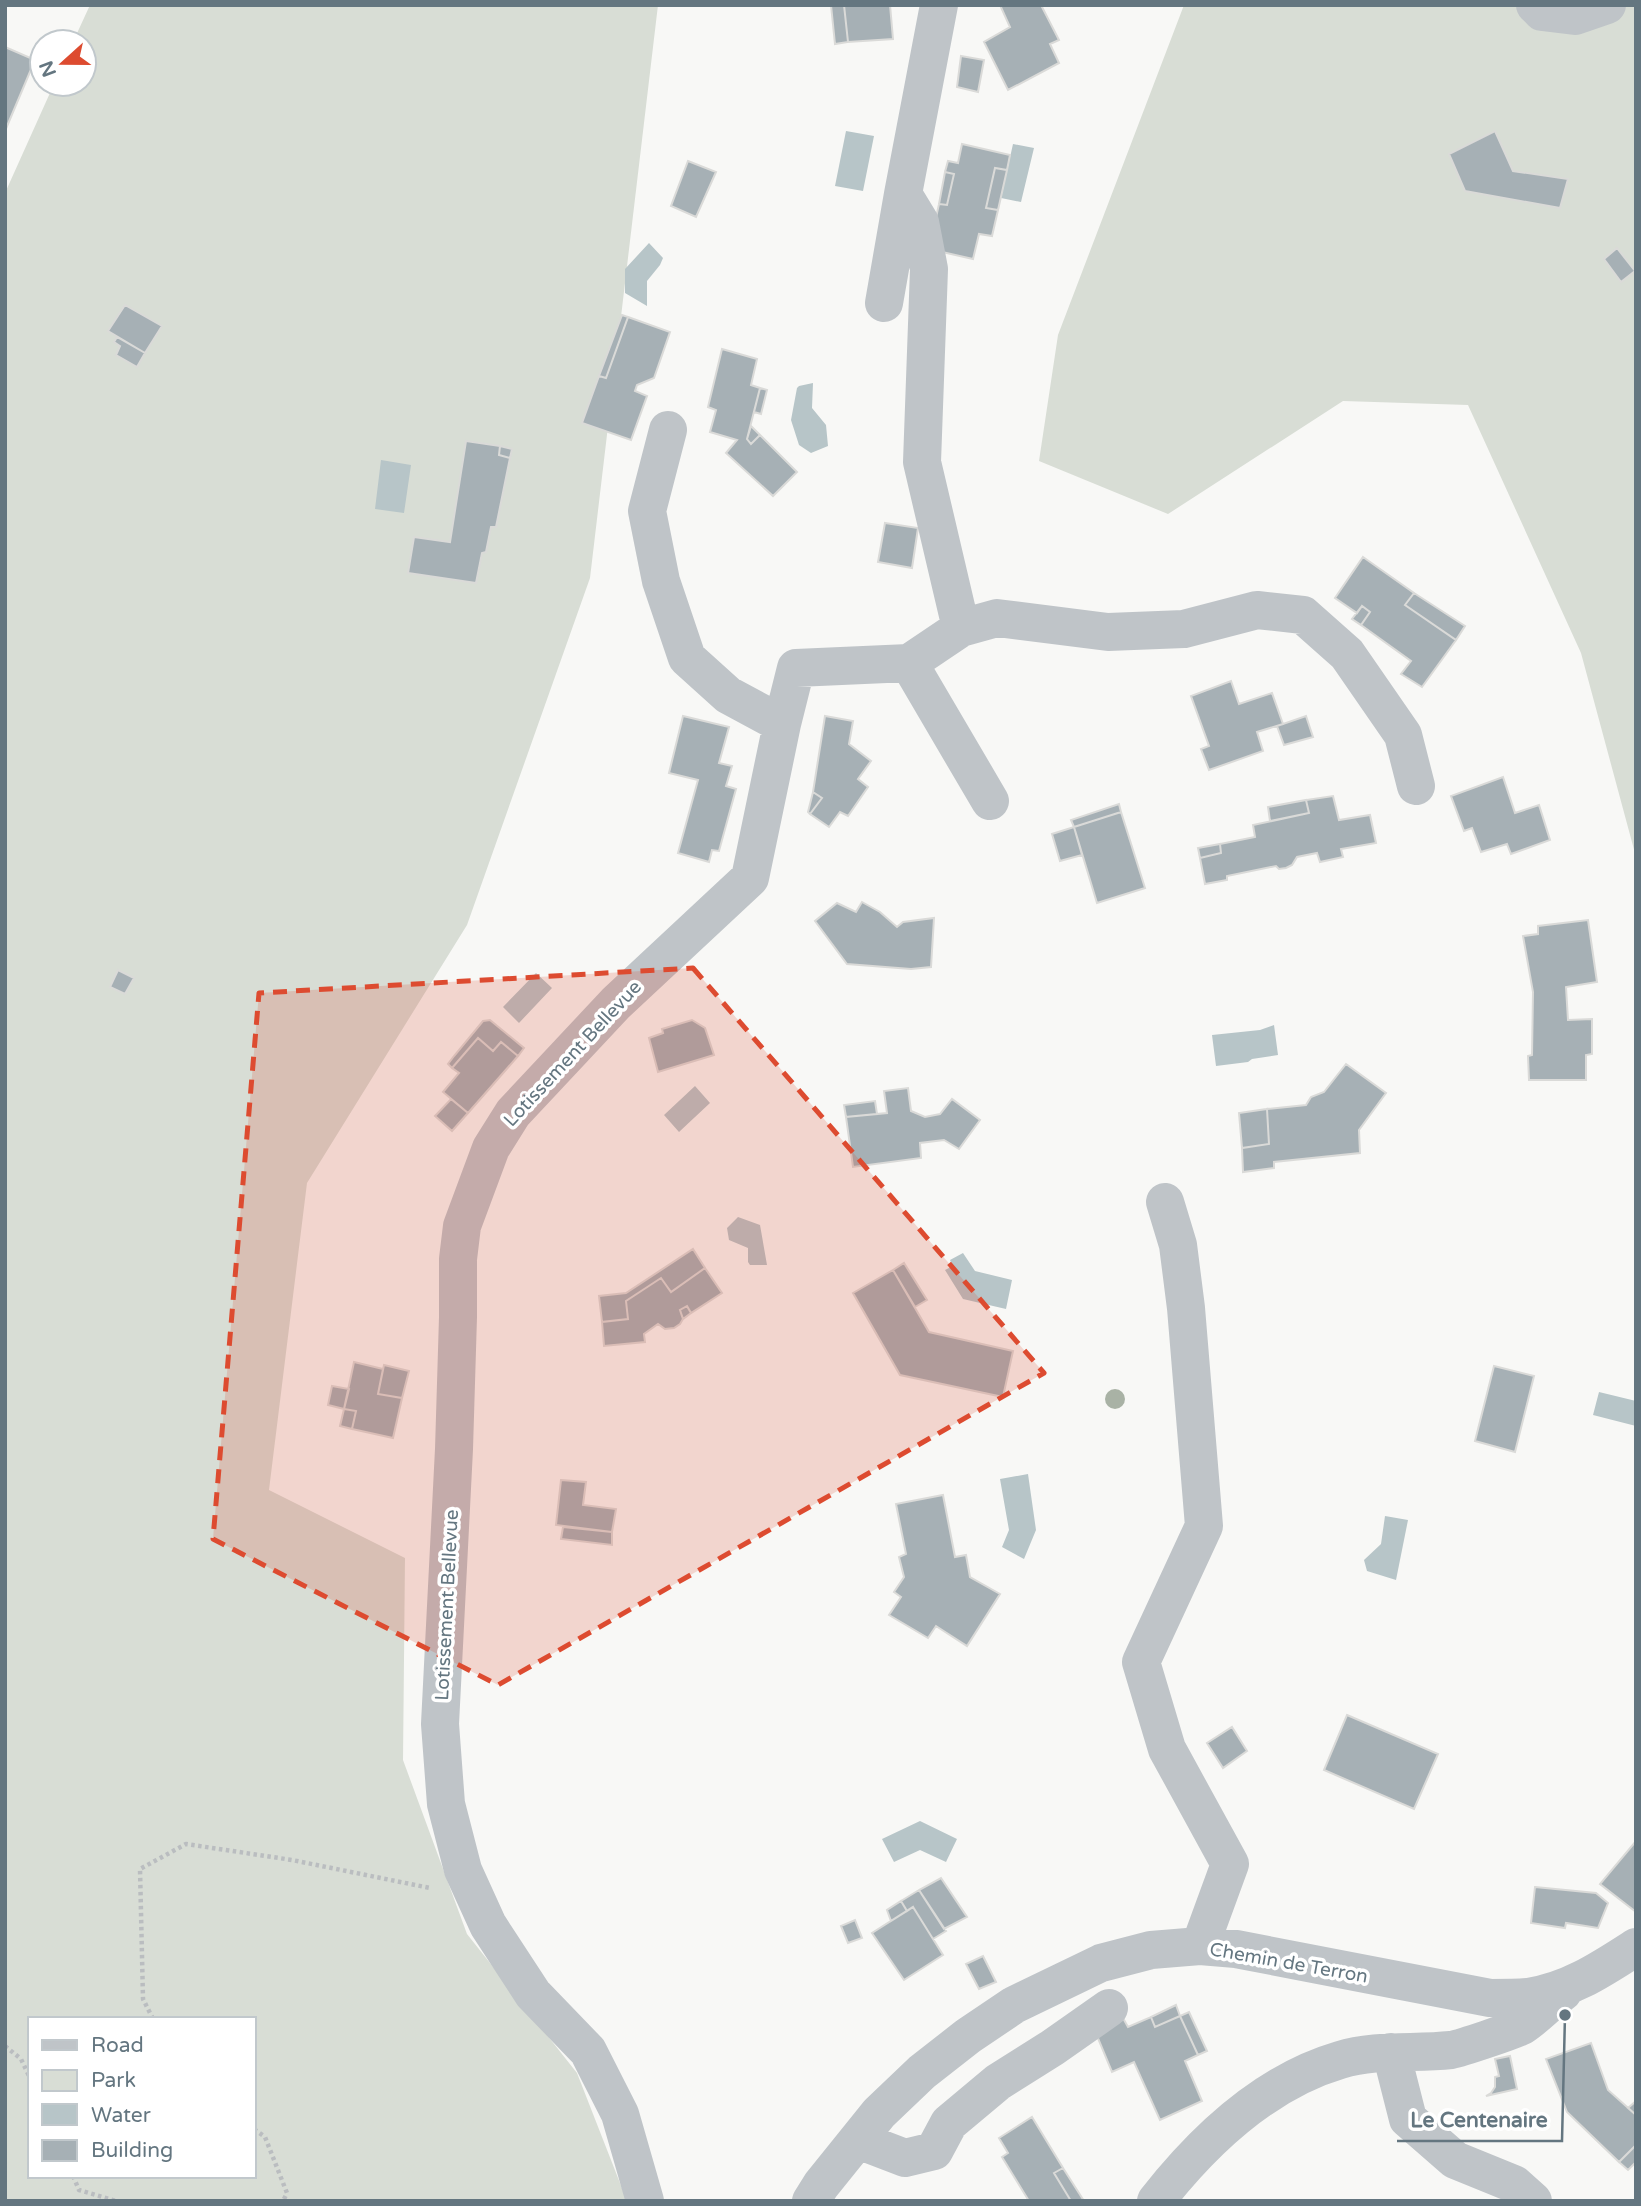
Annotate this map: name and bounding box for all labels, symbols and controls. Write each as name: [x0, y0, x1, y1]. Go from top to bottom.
north arrow: [28, 28, 98, 98]
text: N: [35, 58, 61, 80]
street label: Lotissement Bellevue: [499, 976, 646, 1131]
street label: Lotissement Bellevue: [431, 1509, 463, 1701]
street label: Chemin de Terron: [1208, 1938, 1370, 1988]
legend: [28, 2017, 256, 2178]
text: Road: [91, 2033, 144, 2058]
text: Park: [91, 2068, 136, 2093]
callout: Le Centenaire: [1397, 2099, 1562, 2141]
text: Water: [91, 2103, 151, 2128]
text: Le Centenaire: [1410, 2108, 1548, 2133]
text: Building: [91, 2138, 173, 2163]

